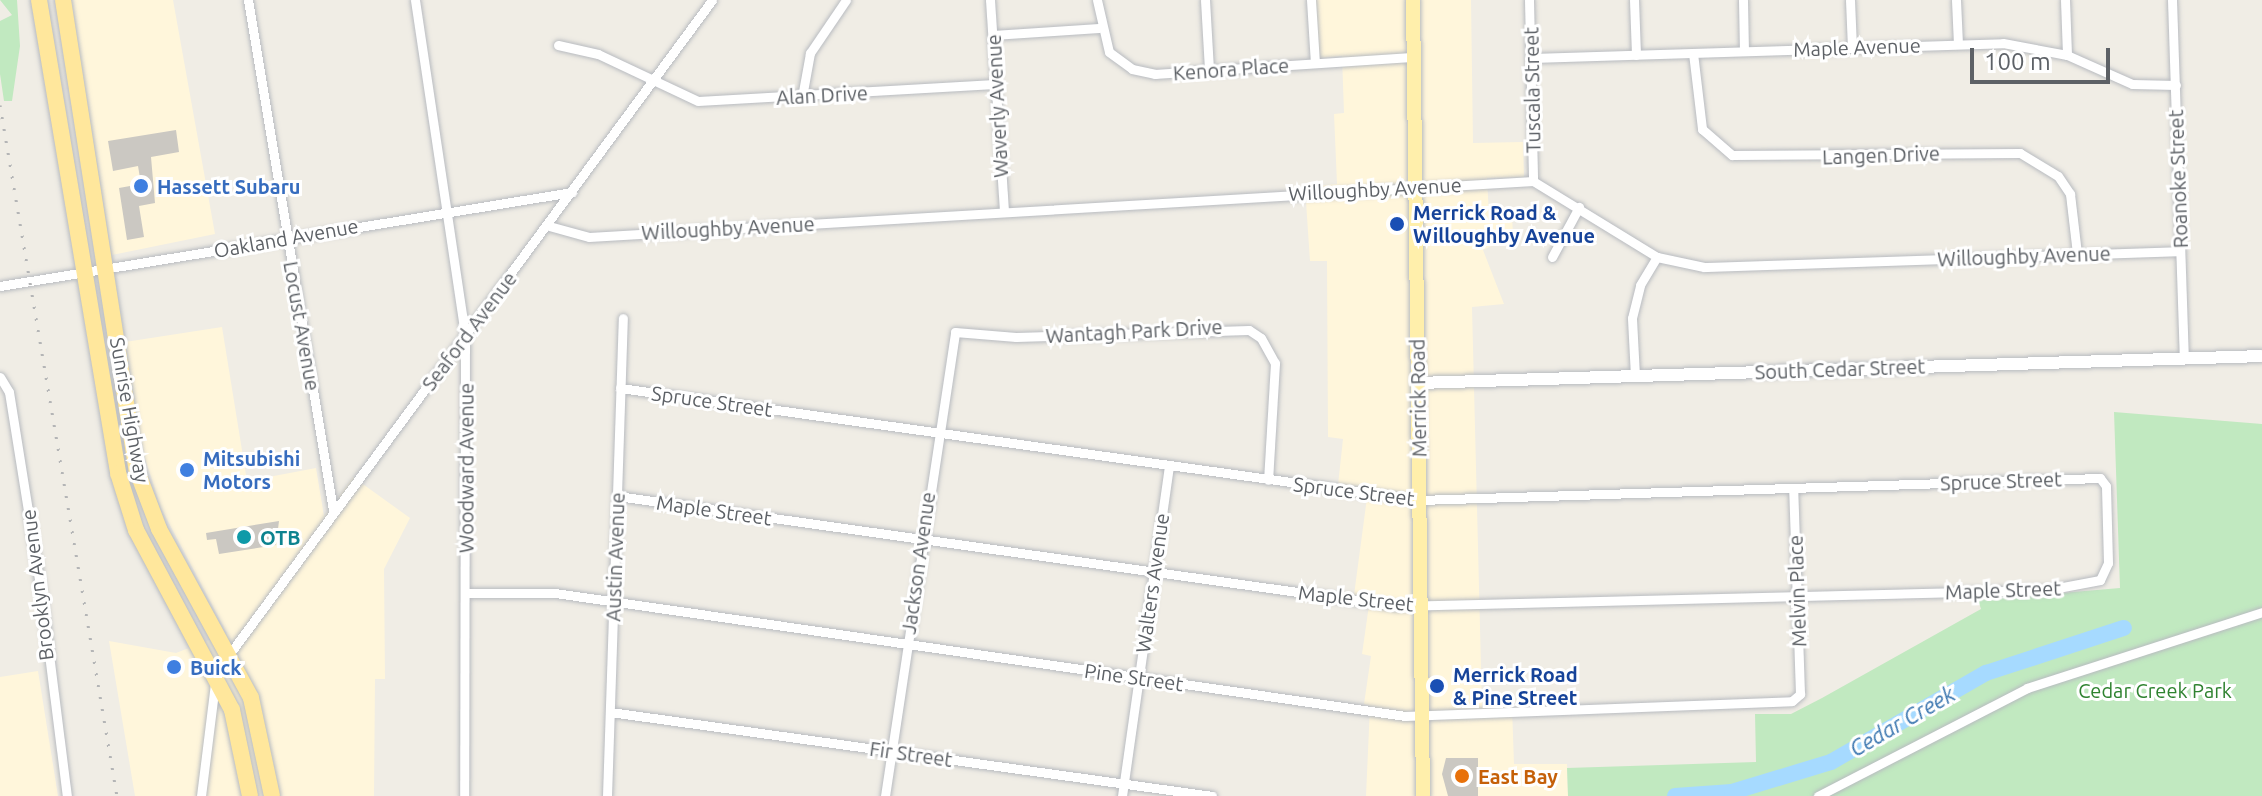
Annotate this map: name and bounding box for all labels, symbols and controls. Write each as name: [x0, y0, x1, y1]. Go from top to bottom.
street label: Tuscala Street: [1519, 27, 1545, 153]
scale bar: [1974, 32, 2114, 82]
street label: Maple Avenue: [1793, 33, 1921, 61]
street label: Waverly Avenue: [981, 34, 1013, 178]
text: 100 m: [1984, 48, 2051, 75]
street label: Kenora Place: [1172, 53, 1290, 85]
street label: Alan Drive: [776, 81, 868, 109]
street label: Roanoke Street: [2164, 109, 2192, 249]
street label: Langen Drive: [1822, 141, 1940, 169]
street label: Willoughby Avenue: [1288, 172, 1462, 206]
place label: Hassett Subaru: [157, 174, 301, 198]
marker: Hassett Subaru: [132, 177, 150, 195]
place label: Merrick Road & Willoughby Avenue: [1413, 200, 1595, 247]
street label: Willoughby Avenue: [641, 211, 815, 245]
street label: Oakland Avenue: [212, 213, 360, 263]
marker: Merrick Road & Willoughby Avenue: [1388, 215, 1406, 233]
street label: Willoughby Avenue: [1937, 241, 2111, 271]
street label: Locust Avenue: [279, 259, 325, 393]
street label: Seaford Avenue: [417, 267, 521, 395]
street label: Wantagh Park Drive: [1045, 314, 1223, 348]
street label: Sunrise Highway: [105, 335, 155, 485]
street label: Merrick Road: [1405, 339, 1431, 457]
street label: South Cedar Street: [1754, 354, 1926, 384]
street label: Spruce Street: [650, 381, 774, 421]
street label: Woodward Avenue: [454, 383, 478, 553]
place label: Mitsubishi Motors: [203, 446, 300, 493]
marker: Mitsubishi Motors: [178, 461, 196, 479]
street label: Spruce Street: [1940, 467, 2062, 495]
street label: Spruce Street: [1292, 472, 1416, 510]
street label: Maple Street: [655, 490, 773, 530]
street label: Jackson Avenue: [896, 490, 940, 636]
street label: Austin Avenue: [601, 492, 629, 622]
street label: Brooklyn Avenue: [16, 508, 58, 662]
street label: Walters Avenue: [1130, 512, 1174, 654]
place label: OTB: [260, 525, 301, 549]
marker: OTB: [235, 528, 253, 546]
street label: Melvin Place: [1783, 535, 1811, 647]
street label: Maple Street: [1945, 576, 2061, 604]
street label: Maple Street: [1297, 580, 1415, 616]
place label: Buick: [190, 655, 242, 679]
marker: Buick: [165, 658, 183, 676]
street label: Pine Street: [1083, 658, 1185, 696]
place label: Merrick Road & Pine Street: [1453, 662, 1578, 709]
marker: Merrick Road & Pine Street: [1428, 677, 1446, 695]
park label: Cedar Creek Park: [2078, 678, 2232, 702]
water label: Cedar Creek: [1845, 680, 1959, 762]
street label: Fir Street: [868, 736, 954, 772]
place label: East Bay: [1478, 764, 1558, 788]
marker: East Bay: [1453, 767, 1471, 785]

